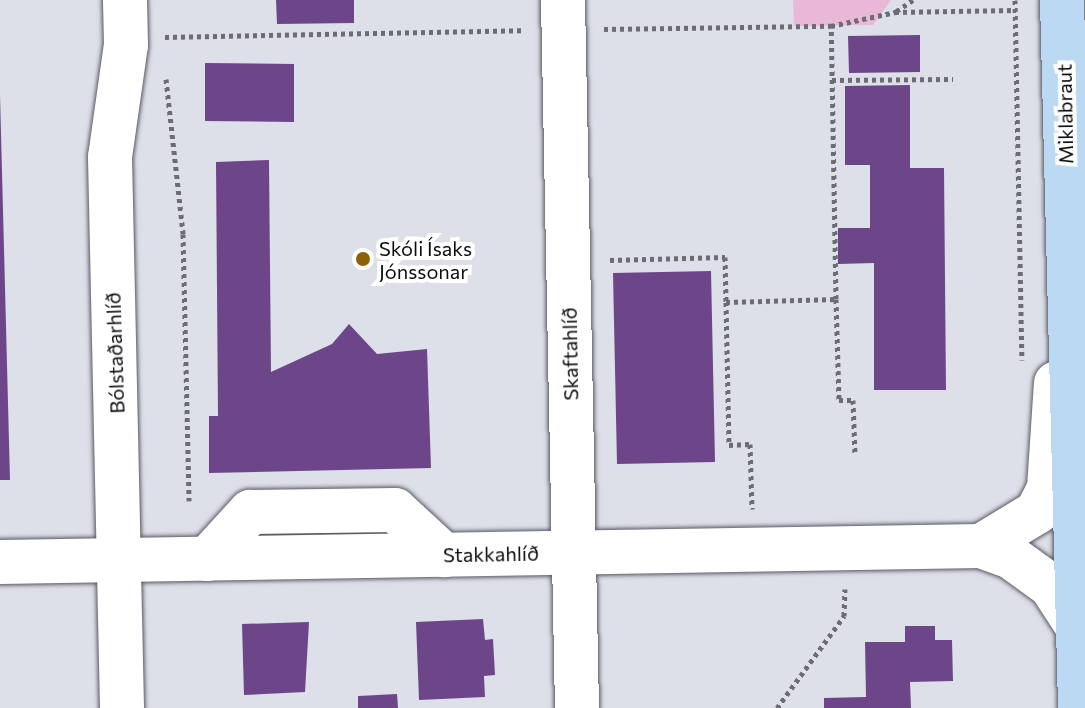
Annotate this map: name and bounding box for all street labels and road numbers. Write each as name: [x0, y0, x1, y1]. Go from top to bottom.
street label: Miklabraut: [1052, 64, 1078, 164]
street label: Bólstaðarhlíð: [101, 292, 129, 414]
street label: Skaftahlíð: [557, 307, 583, 401]
street label: Stakkahlíð: [443, 541, 539, 567]

